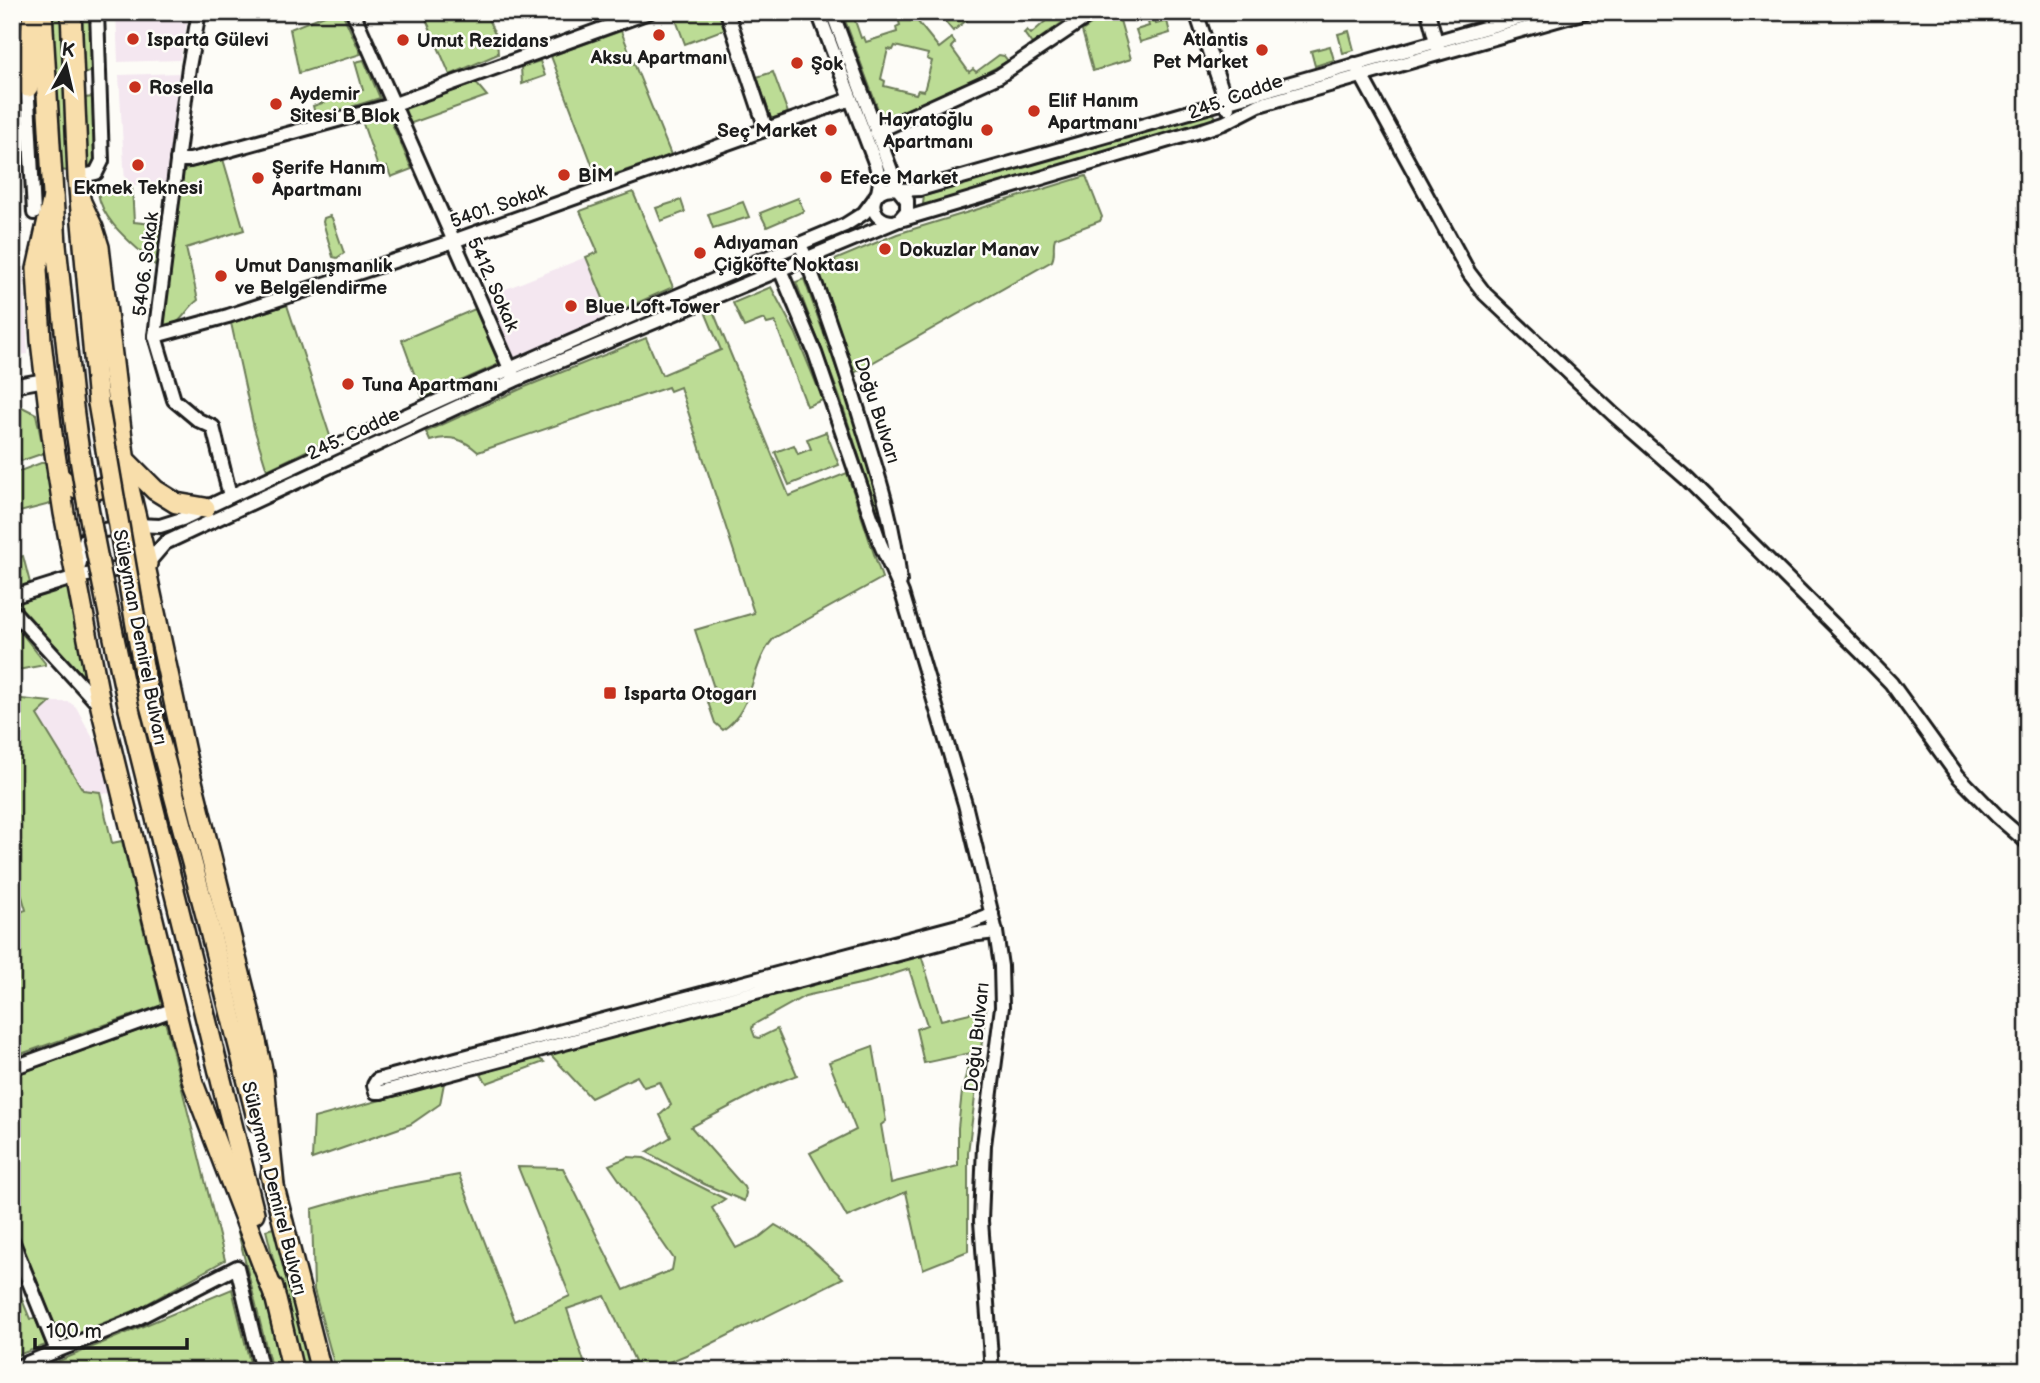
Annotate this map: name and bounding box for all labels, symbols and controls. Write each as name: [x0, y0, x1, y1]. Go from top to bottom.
marker: Aksu Apartmanı: [651, 27, 667, 43]
place label: Isparta Gülevi: [147, 29, 269, 52]
place label: Atlantis Pet Market: [1153, 29, 1249, 74]
place label: Umut Rezidans: [417, 30, 549, 53]
marker: Isparta Gülevi: [125, 31, 141, 47]
north arrow: [32, 32, 102, 102]
marker: Umut Rezidans: [395, 32, 411, 48]
text: K: [60, 38, 76, 63]
marker: Atlantis Pet Market: [1254, 42, 1270, 58]
place label: Aksu Apartmanı: [590, 47, 727, 70]
place label: Şok: [811, 53, 843, 76]
marker: Şok: [789, 55, 805, 71]
street label: 245. Cadde: [1185, 70, 1286, 125]
place label: Rosella: [149, 77, 214, 100]
marker: Rosella: [127, 79, 143, 95]
place label: Aydemir Sitesi B Blok: [289, 83, 400, 128]
place label: Elif Hanım Apartmanı: [1047, 90, 1138, 135]
marker: Aydemir Sitesi B Blok: [268, 96, 284, 112]
marker: Elif Hanım Apartmanı: [1026, 103, 1042, 119]
place label: Hayratoğlu Apartmanı: [878, 109, 973, 154]
place label: Seç Market: [717, 120, 818, 143]
marker: Seç Market: [823, 122, 839, 138]
marker: Hayratoğlu Apartmanı: [979, 122, 995, 138]
marker: Ekmek Teknesi: [130, 157, 146, 173]
place label: Şerife Hanım Apartmanı: [271, 157, 386, 202]
place label: BİM: [578, 163, 613, 188]
marker: BİM: [556, 167, 572, 183]
place label: Efece Market: [840, 167, 959, 190]
marker: Efece Market: [818, 169, 834, 185]
marker: Şerife Hanım Apartmanı: [250, 170, 266, 186]
place label: Ekmek Teknesi: [73, 177, 203, 200]
street label: 5401. Sokak: [447, 179, 551, 234]
street label: 5406. Sokak: [129, 210, 164, 318]
place label: Adıyaman Çiğköfte Noktası: [713, 232, 859, 277]
street label: 5412. Sokak: [462, 234, 524, 336]
place label: Dokuzlar Manav: [899, 239, 1039, 262]
marker: Dokuzlar Manav: [877, 241, 893, 257]
marker: Adıyaman Çiğköfte Noktası: [692, 245, 708, 261]
place label: Umut Danışmanlık ve Belgelendirme: [234, 255, 393, 300]
marker: Umut Danışmanlık ve Belgelendirme: [213, 268, 229, 284]
place label: Blue Loft Tower: [585, 296, 720, 319]
marker: Blue Loft Tower: [563, 298, 579, 314]
street label: Doğu Bulvarı: [849, 355, 904, 466]
place label: Tuna Apartmanı: [362, 374, 498, 397]
marker: Tuna Apartmanı: [340, 376, 356, 392]
street label: 245. Cadde: [304, 403, 404, 466]
street label: Süleyman Demirel Bulvarı: [107, 527, 172, 747]
place label: Isparta Otogarı: [624, 683, 757, 706]
marker: Isparta Otogarı: [602, 685, 618, 701]
street label: Doğu Bulvarı: [960, 981, 995, 1093]
street label: Süleyman Demirel Bulvarı: [236, 1079, 311, 1298]
scale bar: [35, 1306, 187, 1350]
text: 100 m: [46, 1319, 102, 1344]

